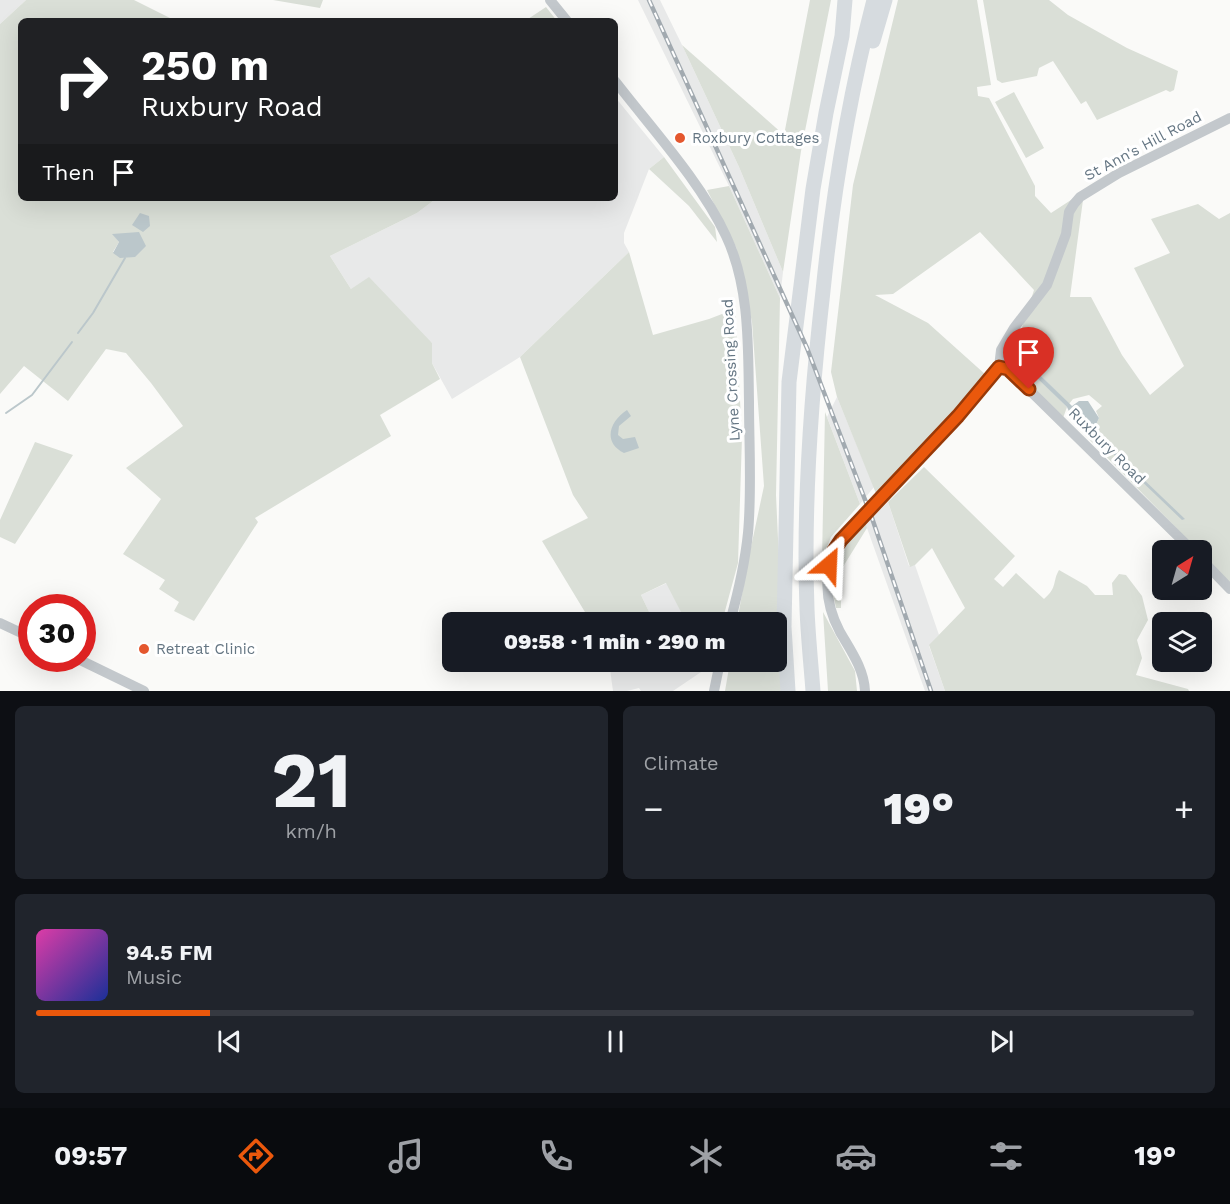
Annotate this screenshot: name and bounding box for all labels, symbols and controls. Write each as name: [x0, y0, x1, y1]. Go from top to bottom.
text: 250 m: [141, 41, 269, 90]
icon: right: [42, 42, 120, 120]
text: Ruxbury Road: [141, 91, 323, 123]
street label: St Ann's Hill Road: [1081, 107, 1205, 185]
place label: Roxbury Cottages: [692, 129, 820, 147]
marker: Roxbury Cottages: [673, 131, 687, 145]
icon: arrive: [107, 156, 140, 189]
text: Then: [42, 160, 95, 185]
street label: Lyne Crossing Road: [718, 298, 744, 442]
pin: [1003, 327, 1054, 389]
icon: arrive: [1012, 336, 1045, 369]
street label: Ruxbury Road: [1065, 404, 1149, 488]
position arrow: [797, 533, 861, 597]
north arrow: [1152, 540, 1212, 600]
map controls: [1152, 540, 1212, 672]
speed limit sign: 30: [18, 594, 96, 672]
button: layers: [1152, 612, 1212, 672]
text: 09:58 · 1 min · 290 m: [504, 629, 725, 654]
place label: Retreat Clinic: [156, 640, 255, 658]
marker: Retreat Clinic: [137, 642, 151, 656]
text: 21: [271, 734, 351, 826]
text: Climate: [644, 751, 719, 775]
text: 19°: [883, 782, 954, 835]
text: −: [644, 789, 663, 828]
text: +: [1174, 789, 1194, 828]
text: km/h: [285, 819, 337, 843]
text: 94.5 FM: [126, 940, 213, 965]
text: Music: [126, 965, 182, 989]
icon: previous: [213, 1025, 246, 1058]
icon: pause: [599, 1025, 632, 1058]
icon: next: [985, 1025, 1018, 1058]
icon: directions: [235, 1135, 277, 1177]
icon: music: [385, 1135, 427, 1177]
icon: phone: [535, 1135, 577, 1177]
icon: climate: [685, 1135, 727, 1177]
icon: car: [835, 1135, 877, 1177]
icon: filters: [985, 1135, 1027, 1177]
text: 09:57: [54, 1140, 127, 1172]
text: 19°: [1134, 1140, 1176, 1172]

